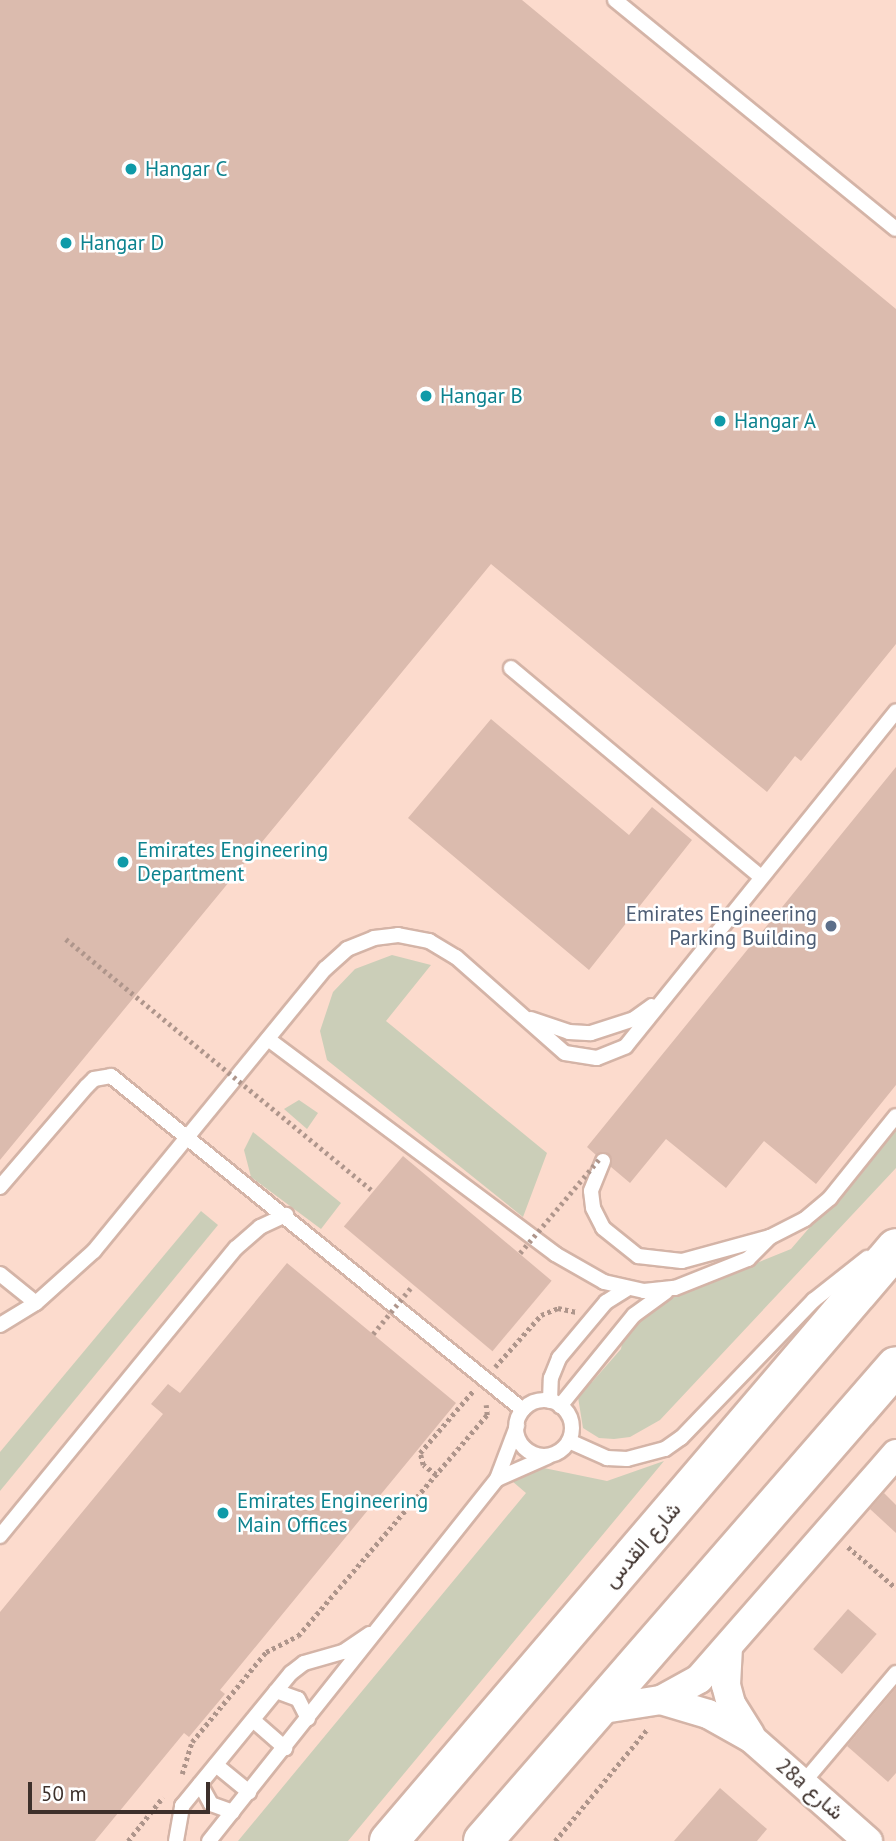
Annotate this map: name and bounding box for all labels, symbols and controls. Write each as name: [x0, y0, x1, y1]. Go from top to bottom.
place label: Hangar C: [145, 156, 227, 182]
marker: Hangar C: [123, 161, 139, 177]
place label: Hangar D: [80, 230, 164, 256]
marker: Hangar D: [58, 235, 74, 251]
place label: Hangar B: [440, 383, 523, 409]
marker: Hangar B: [418, 388, 434, 404]
place label: Hangar A: [734, 408, 817, 434]
marker: Hangar A: [712, 413, 728, 429]
place label: Emirates Engineering Department: [137, 837, 328, 887]
marker: Emirates Engineering Department: [115, 854, 131, 870]
place label: Emirates Engineering Parking Building: [626, 901, 817, 951]
marker: Emirates Engineering Parking Building: [823, 918, 839, 934]
place label: Emirates Engineering Main Offices: [237, 1488, 428, 1538]
street label: شارع القدس: [598, 1497, 686, 1593]
marker: Emirates Engineering Main Offices: [215, 1505, 231, 1521]
street label: 28a شارع: [771, 1753, 849, 1825]
scale bar: [32, 1768, 214, 1812]
text: 50 m: [41, 1780, 87, 1807]

